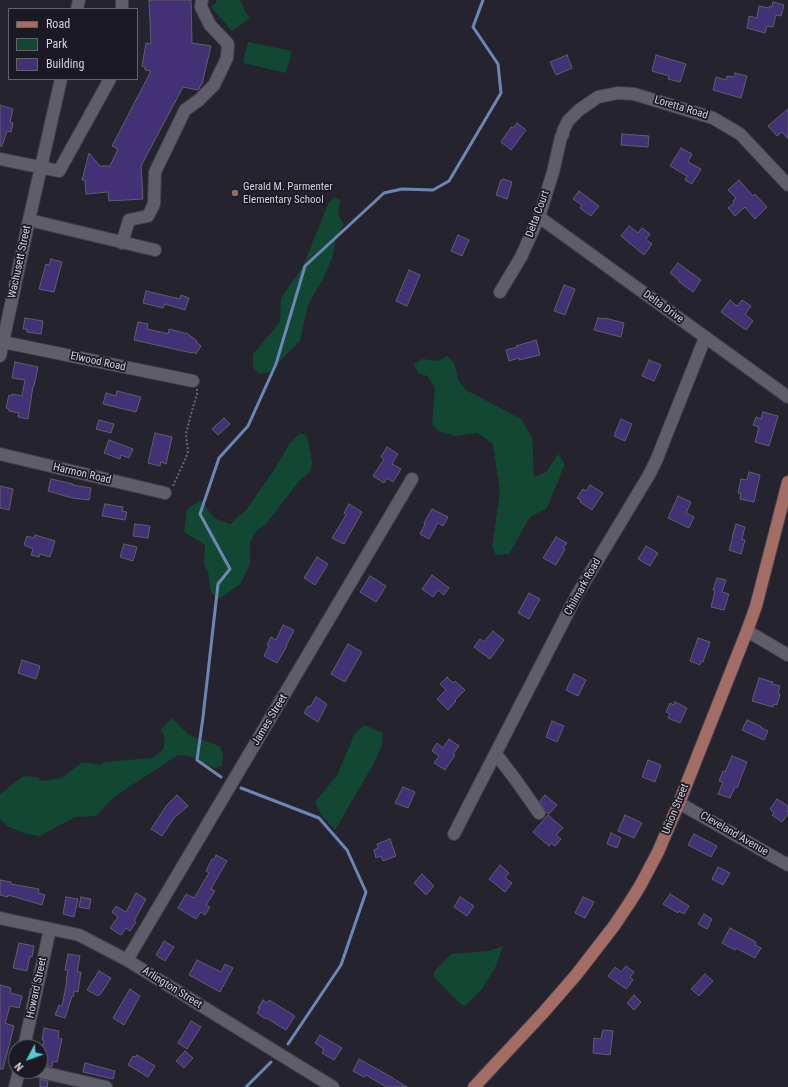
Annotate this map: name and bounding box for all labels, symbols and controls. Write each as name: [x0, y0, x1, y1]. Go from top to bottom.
legend: [8, 8, 138, 80]
text: Road: [46, 17, 70, 31]
text: Park: [46, 37, 67, 51]
text: Building: [46, 57, 84, 71]
street label: Loretta Road: [653, 94, 709, 122]
place label: Gerald M. Parmenter Elementary School: [243, 180, 332, 206]
marker: Gerald M. Parmenter Elementary School: [230, 188, 240, 198]
street label: Delta Court: [523, 189, 553, 239]
street label: Wachusett Street: [6, 224, 34, 300]
street label: Delta Drive: [640, 288, 686, 326]
street label: Elwood Road: [69, 350, 127, 374]
street label: Harmon Road: [52, 461, 112, 487]
street label: Chilmark Road: [562, 556, 604, 618]
street label: James Street: [250, 692, 290, 748]
street label: Union Street: [660, 782, 692, 836]
street label: Cleveland Avenue: [698, 809, 770, 859]
street label: Howard Street: [24, 956, 50, 1020]
street label: Arlington Street: [140, 964, 204, 1012]
north arrow: [8, 1039, 48, 1079]
text: N: [12, 1060, 26, 1073]

